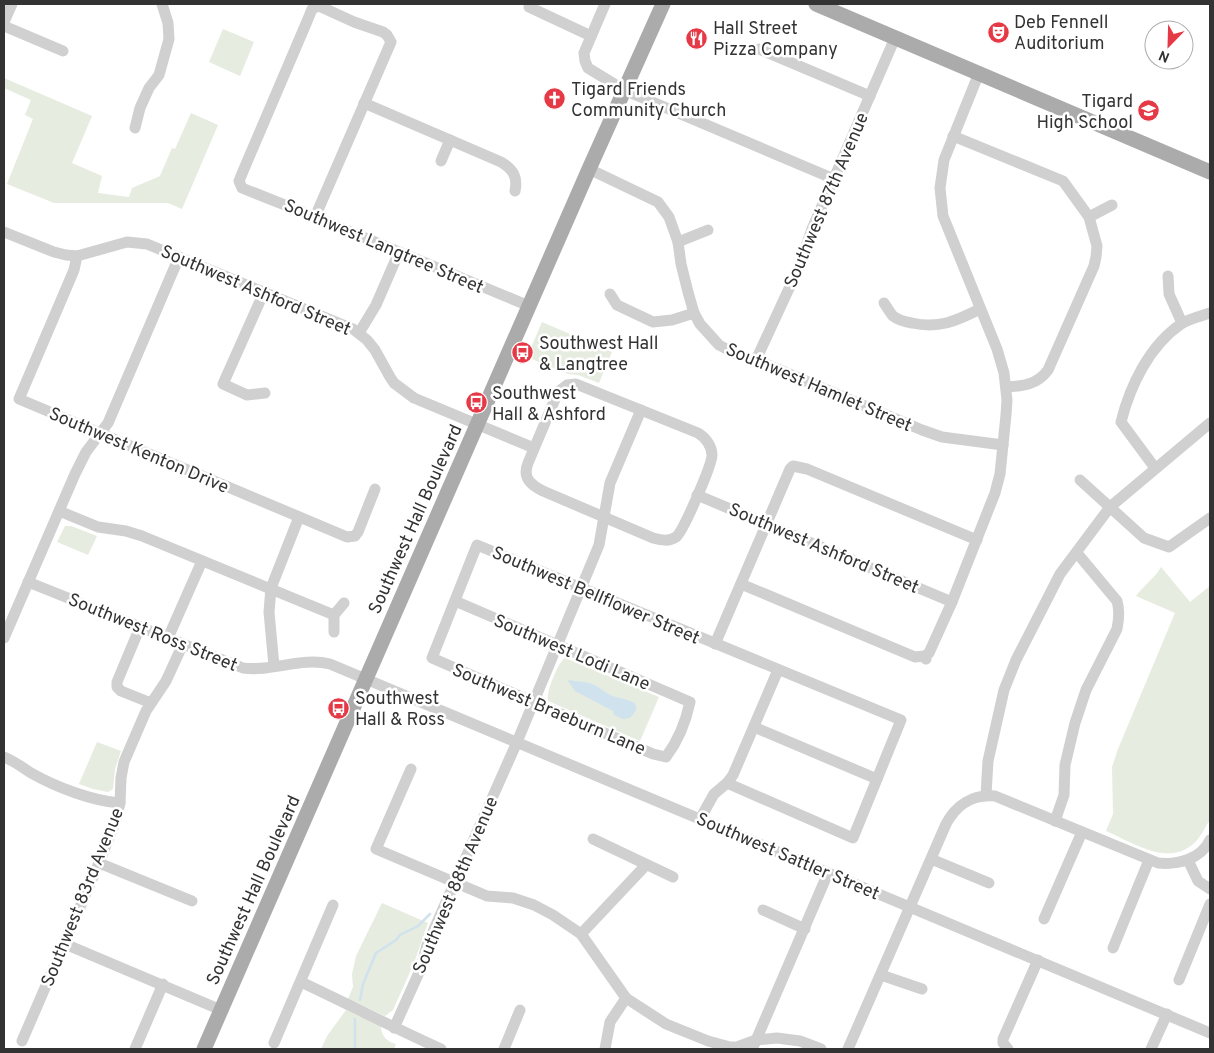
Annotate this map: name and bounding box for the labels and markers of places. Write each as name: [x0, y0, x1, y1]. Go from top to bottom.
place label: Deb Fennell Auditorium: [1014, 12, 1109, 56]
place label: Hall Street Pizza Company: [713, 18, 838, 62]
theatre icon: Deb Fennell Auditorium: [986, 20, 1010, 44]
restaurant icon: Hall Street Pizza Company: [685, 26, 709, 50]
place label: Tigard Friends Community Church: [571, 79, 726, 123]
church icon: Tigard Friends Community Church: [543, 87, 567, 111]
place label: Tigard High School: [1036, 91, 1133, 135]
school or university icon: Tigard High School: [1137, 99, 1161, 123]
place label: Southwest Hall & Langtree: [539, 333, 659, 377]
bus stop icon: Southwest Hall & Langtree: [511, 341, 535, 365]
place label: Southwest Hall & Ashford: [492, 383, 606, 427]
bus stop icon: Southwest Hall & Ashford: [464, 391, 488, 415]
place label: Southwest Hall & Ross: [355, 688, 445, 732]
bus stop icon: Southwest Hall & Ross: [327, 696, 351, 720]

